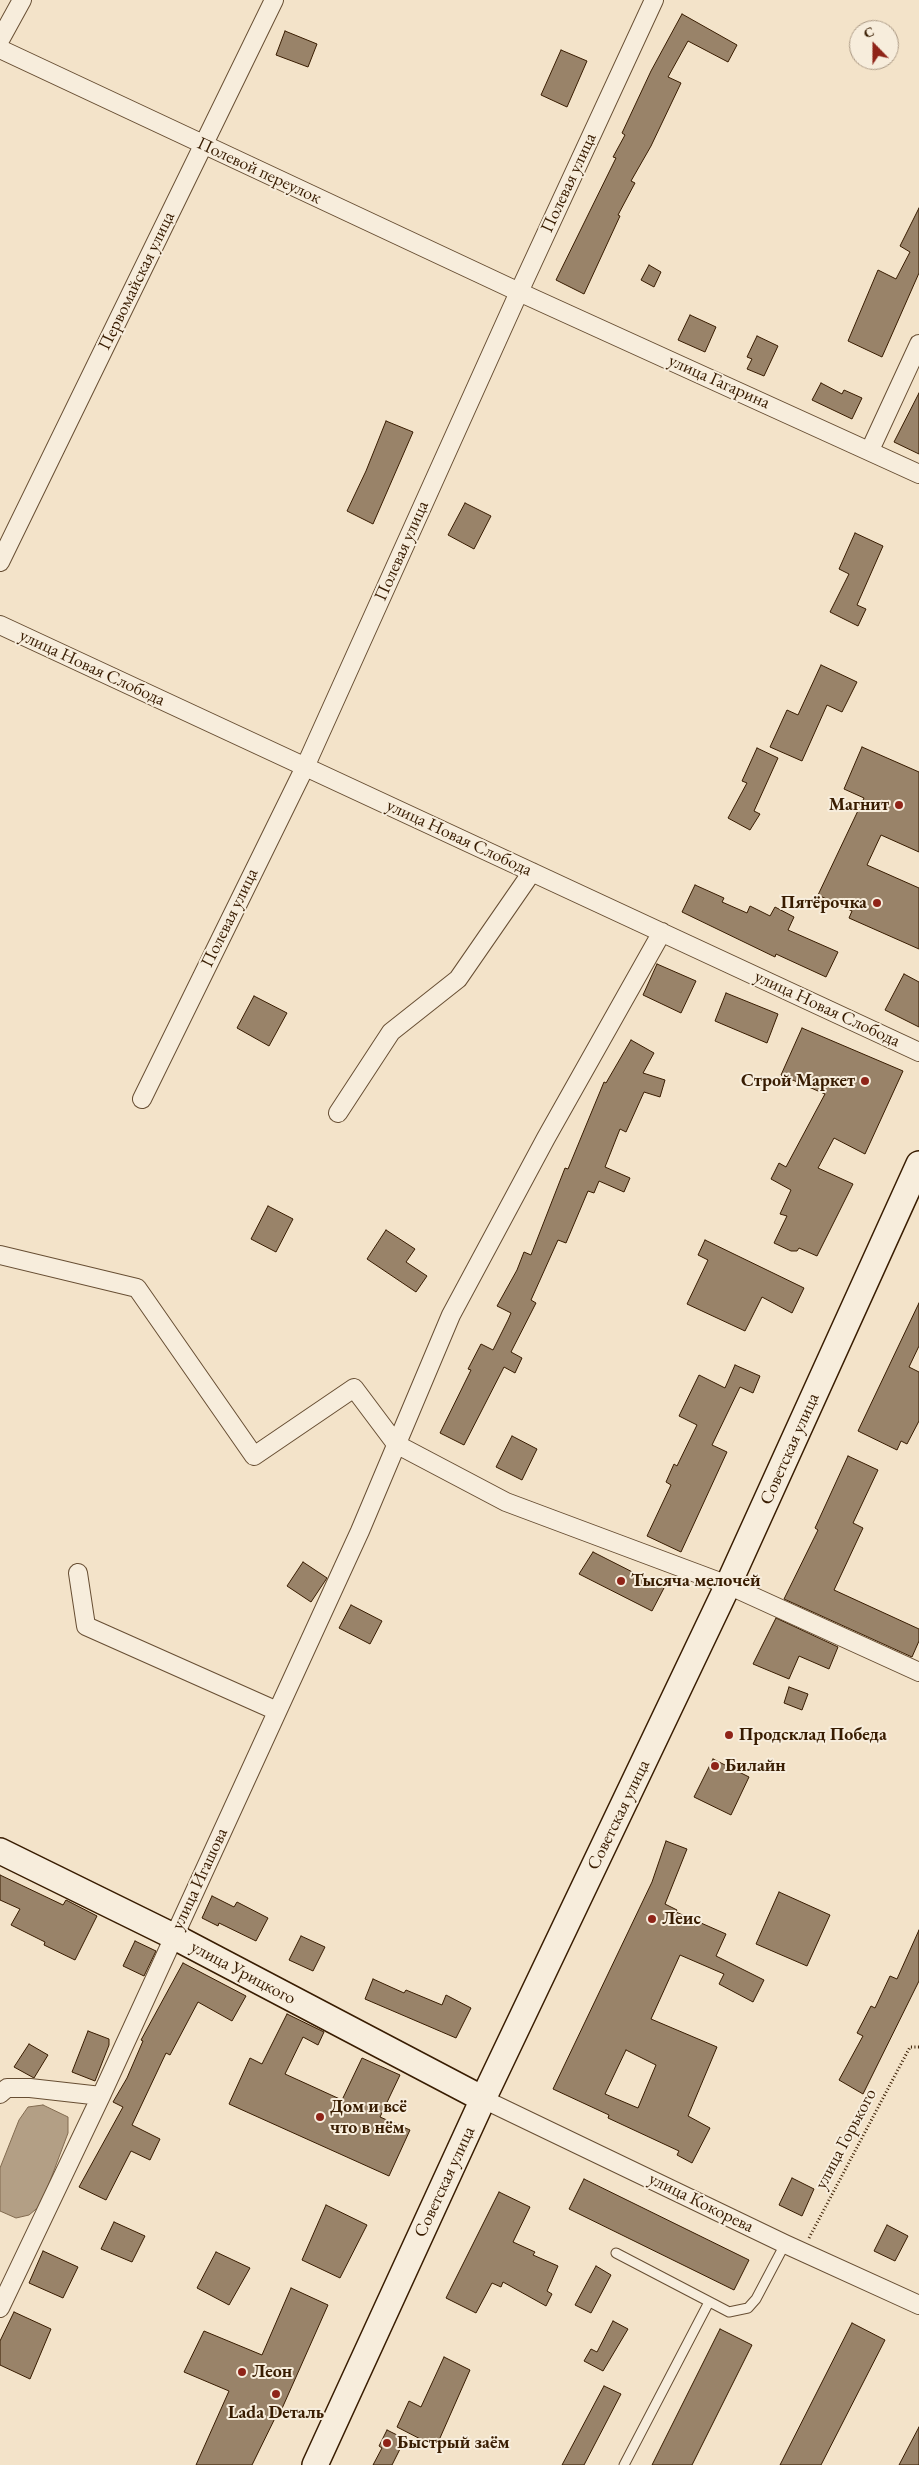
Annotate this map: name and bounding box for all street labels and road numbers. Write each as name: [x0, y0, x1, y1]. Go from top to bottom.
street label: Полевая улица: [536, 130, 602, 236]
street label: Полевой переулок: [193, 133, 325, 209]
street label: Первомайская улица: [94, 208, 180, 354]
street label: улица Гагарина: [665, 350, 773, 414]
street label: Полевая улица: [370, 497, 434, 605]
street label: улица Новая Слобода: [16, 625, 168, 711]
street label: улица Новая Слобода: [383, 795, 535, 881]
street label: Полевая улица: [197, 865, 263, 971]
street label: улица Новая Слобода: [751, 966, 903, 1052]
street label: Советская улица: [756, 1390, 824, 1508]
street label: Советская улица: [583, 1756, 655, 1874]
street label: улица Игашова: [167, 1825, 233, 1933]
street label: улица Урицкого: [187, 1936, 299, 2010]
street label: улица Горького: [810, 2085, 882, 2193]
street label: Советская улица: [410, 2123, 480, 2241]
street label: улица Кокорева: [645, 2168, 757, 2238]

